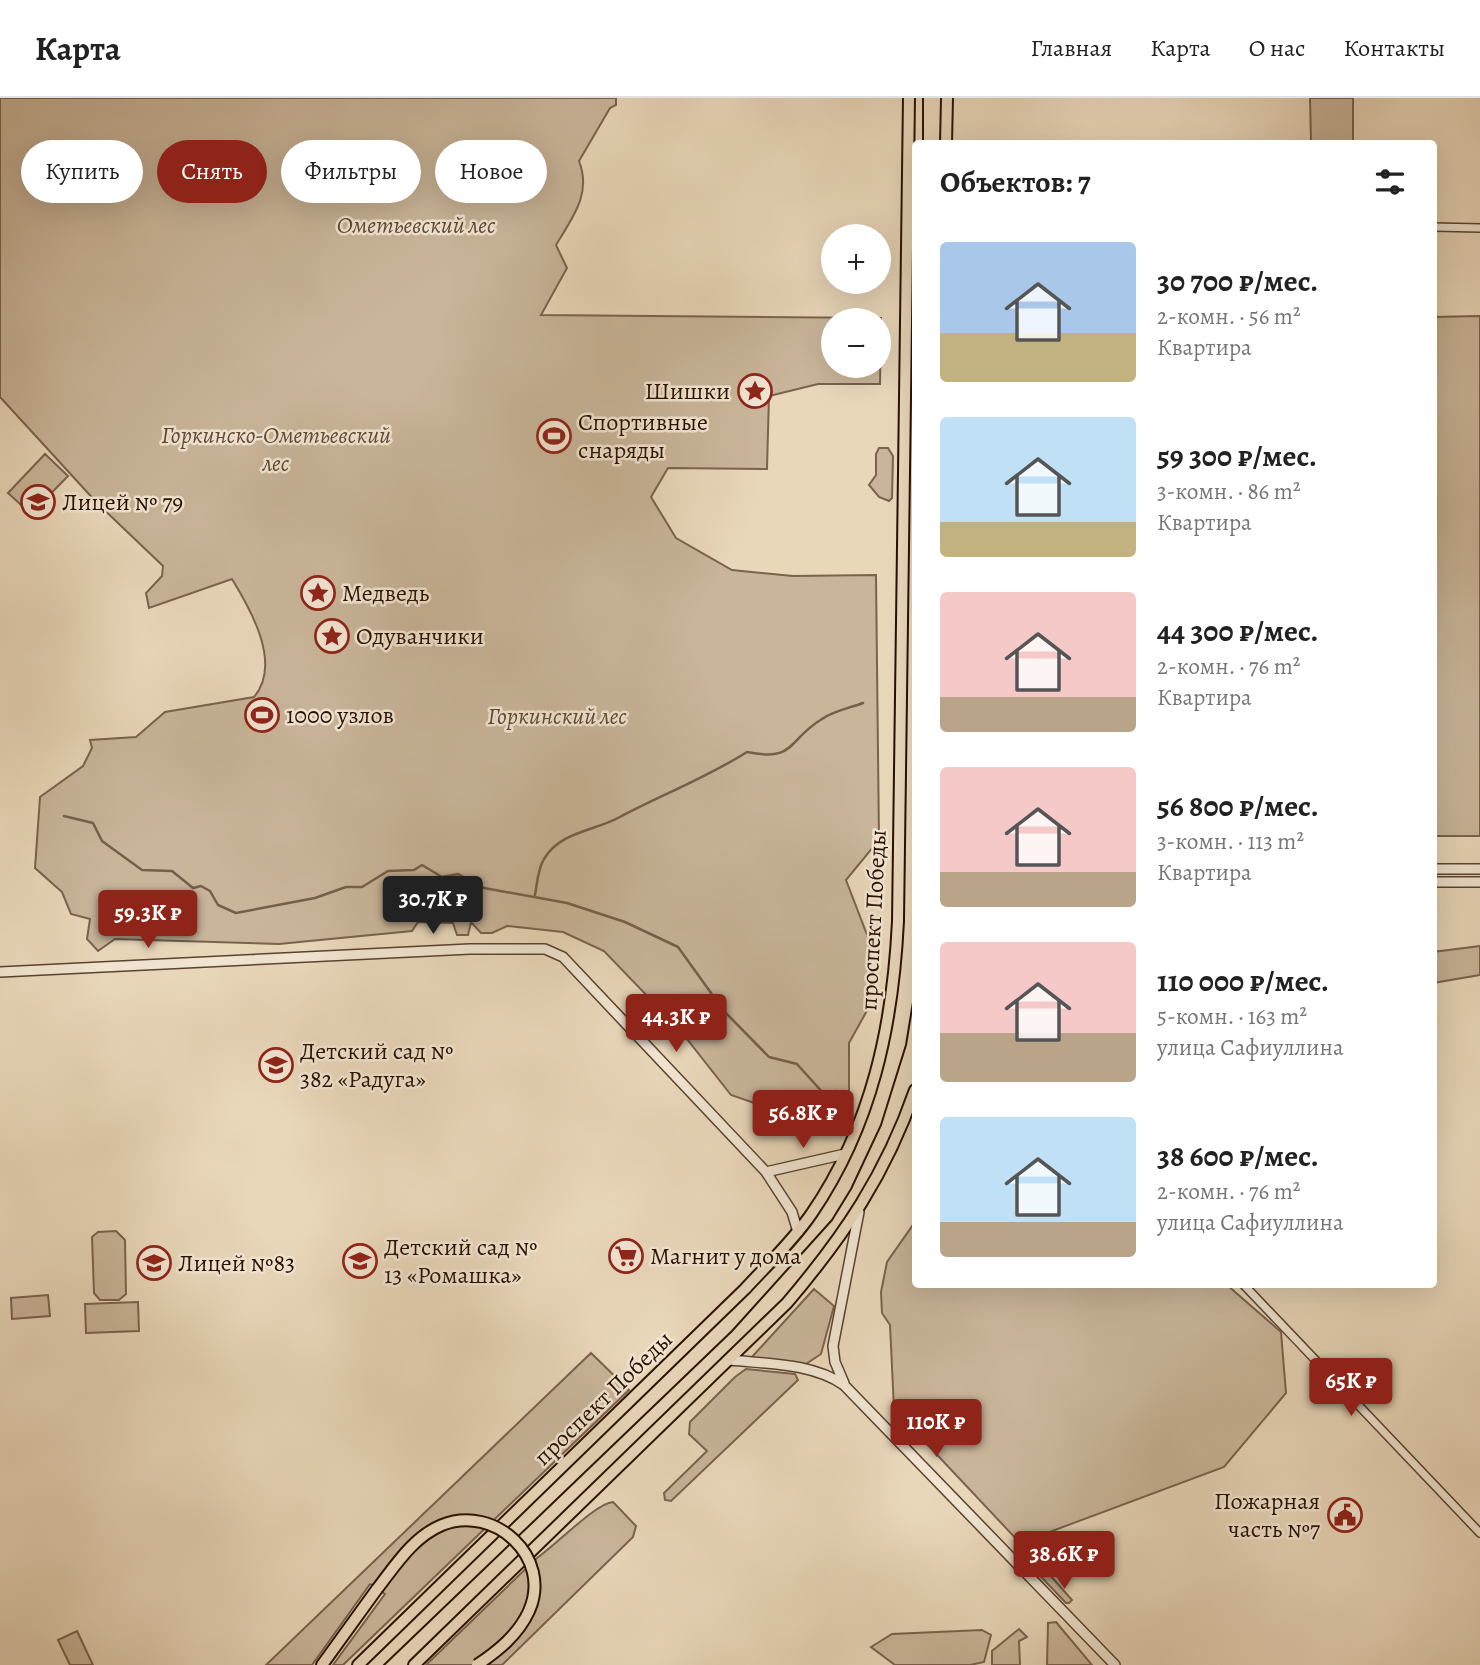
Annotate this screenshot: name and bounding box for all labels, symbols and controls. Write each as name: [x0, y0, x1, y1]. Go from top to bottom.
text: Карта: [35, 26, 121, 71]
text: Главная: [1031, 32, 1112, 64]
text: Карта: [1150, 32, 1211, 64]
text: О нас: [1249, 32, 1305, 64]
text: Контакты: [1343, 32, 1445, 64]
chip: Купить: [21, 140, 143, 203]
chip: Снять: [157, 140, 267, 203]
chip: Фильтры: [281, 140, 421, 203]
chip: Новое: [435, 140, 547, 203]
text: Объектов: 7: [940, 162, 1090, 202]
icon: filters: [1371, 163, 1409, 201]
park label: Ометьевский лес: [337, 209, 496, 241]
map controls: [821, 224, 891, 378]
button: +: [821, 224, 891, 294]
text: 30 700 ₽/мес.: [1157, 261, 1318, 301]
icon: home: [996, 270, 1080, 354]
text: 2-комн. · 56 m²: [1157, 301, 1301, 332]
button: −: [821, 308, 891, 378]
text: Квартира: [1157, 332, 1252, 363]
place icon: Шишки: [736, 372, 774, 410]
place label: Шишки: [644, 375, 730, 407]
place label: Спортивные снаряды: [578, 406, 708, 466]
sports icon: Спортивные снаряды: [535, 417, 573, 455]
park label: Горкинско-Ометьевский лес: [161, 419, 391, 479]
text: 59 300 ₽/мес.: [1157, 436, 1317, 476]
icon: home: [996, 445, 1080, 529]
text: 3-комн. · 86 m²: [1157, 476, 1300, 507]
school or university icon: Лицей № 79: [19, 483, 57, 521]
place label: Лицей № 79: [62, 486, 183, 518]
text: Квартира: [1157, 507, 1252, 538]
place icon: Медведь: [299, 574, 337, 612]
place label: Медведь: [342, 577, 430, 609]
text: 44 300 ₽/мес.: [1157, 611, 1319, 651]
place icon: Одуванчики: [313, 617, 351, 655]
place label: Одуванчики: [356, 620, 484, 652]
icon: home: [996, 620, 1080, 704]
text: 2-комн. · 76 m²: [1157, 651, 1300, 682]
text: Квартира: [1157, 682, 1252, 713]
sports icon: 1000 узлов: [243, 696, 281, 734]
place label: 1000 узлов: [286, 699, 394, 731]
park label: Горкинский лес: [487, 700, 627, 732]
text: 56 800 ₽/мес.: [1157, 786, 1319, 826]
icon: home: [996, 795, 1080, 879]
text: 3-комн. · 113 m²: [1157, 826, 1304, 857]
street label: проспект Победы: [852, 829, 894, 1011]
text: Квартира: [1157, 857, 1252, 888]
pin: 30.7K ₽: [368, 876, 498, 936]
text: 30.7K ₽: [399, 883, 467, 914]
pin: 59.3K ₽: [83, 890, 213, 950]
text: 59.3K ₽: [114, 897, 182, 928]
text: 110 000 ₽/мес.: [1157, 961, 1329, 1001]
icon: home: [996, 970, 1080, 1054]
pin: 44.3K ₽: [611, 995, 741, 1054]
text: 44.3K ₽: [642, 1001, 710, 1032]
text: 5-комн. · 163 m²: [1157, 1001, 1307, 1032]
text: улица Сафиуллина: [1157, 1032, 1343, 1063]
place label: Детский сад № 382 «Радуга»: [300, 1035, 453, 1095]
school or university icon: Детский сад № 382 «Радуга»: [257, 1046, 295, 1084]
pin: 56.8K ₽: [738, 1090, 868, 1150]
text: 56.8K ₽: [769, 1097, 837, 1128]
text: 38 600 ₽/мес.: [1157, 1136, 1319, 1176]
icon: home: [996, 1145, 1080, 1229]
text: 2-комн. · 76 m²: [1157, 1176, 1300, 1207]
text: улица Сафиуллина: [1157, 1207, 1343, 1238]
place label: Детский сад № 13 «Ромашка»: [384, 1231, 537, 1291]
supermarket icon: Магнит у дома: [607, 1237, 645, 1275]
place label: Магнит у дома: [650, 1240, 801, 1272]
school or university icon: Детский сад № 13 «Ромашка»: [341, 1242, 379, 1280]
school or university icon: Лицей №83: [135, 1244, 173, 1282]
place label: Лицей №83: [178, 1247, 295, 1279]
street label: проспект Победы: [527, 1324, 679, 1472]
pin: 65K ₽: [1302, 1358, 1400, 1418]
text: 65K ₽: [1325, 1365, 1377, 1396]
pin: 110K ₽: [879, 1400, 993, 1459]
text: 110K ₽: [907, 1406, 965, 1437]
place label: Пожарная часть №7: [1214, 1485, 1321, 1545]
public building icon: Пожарная часть №7: [1326, 1496, 1364, 1534]
pin: 38.6K ₽: [999, 1532, 1129, 1591]
text: 38.6K ₽: [1030, 1538, 1098, 1569]

